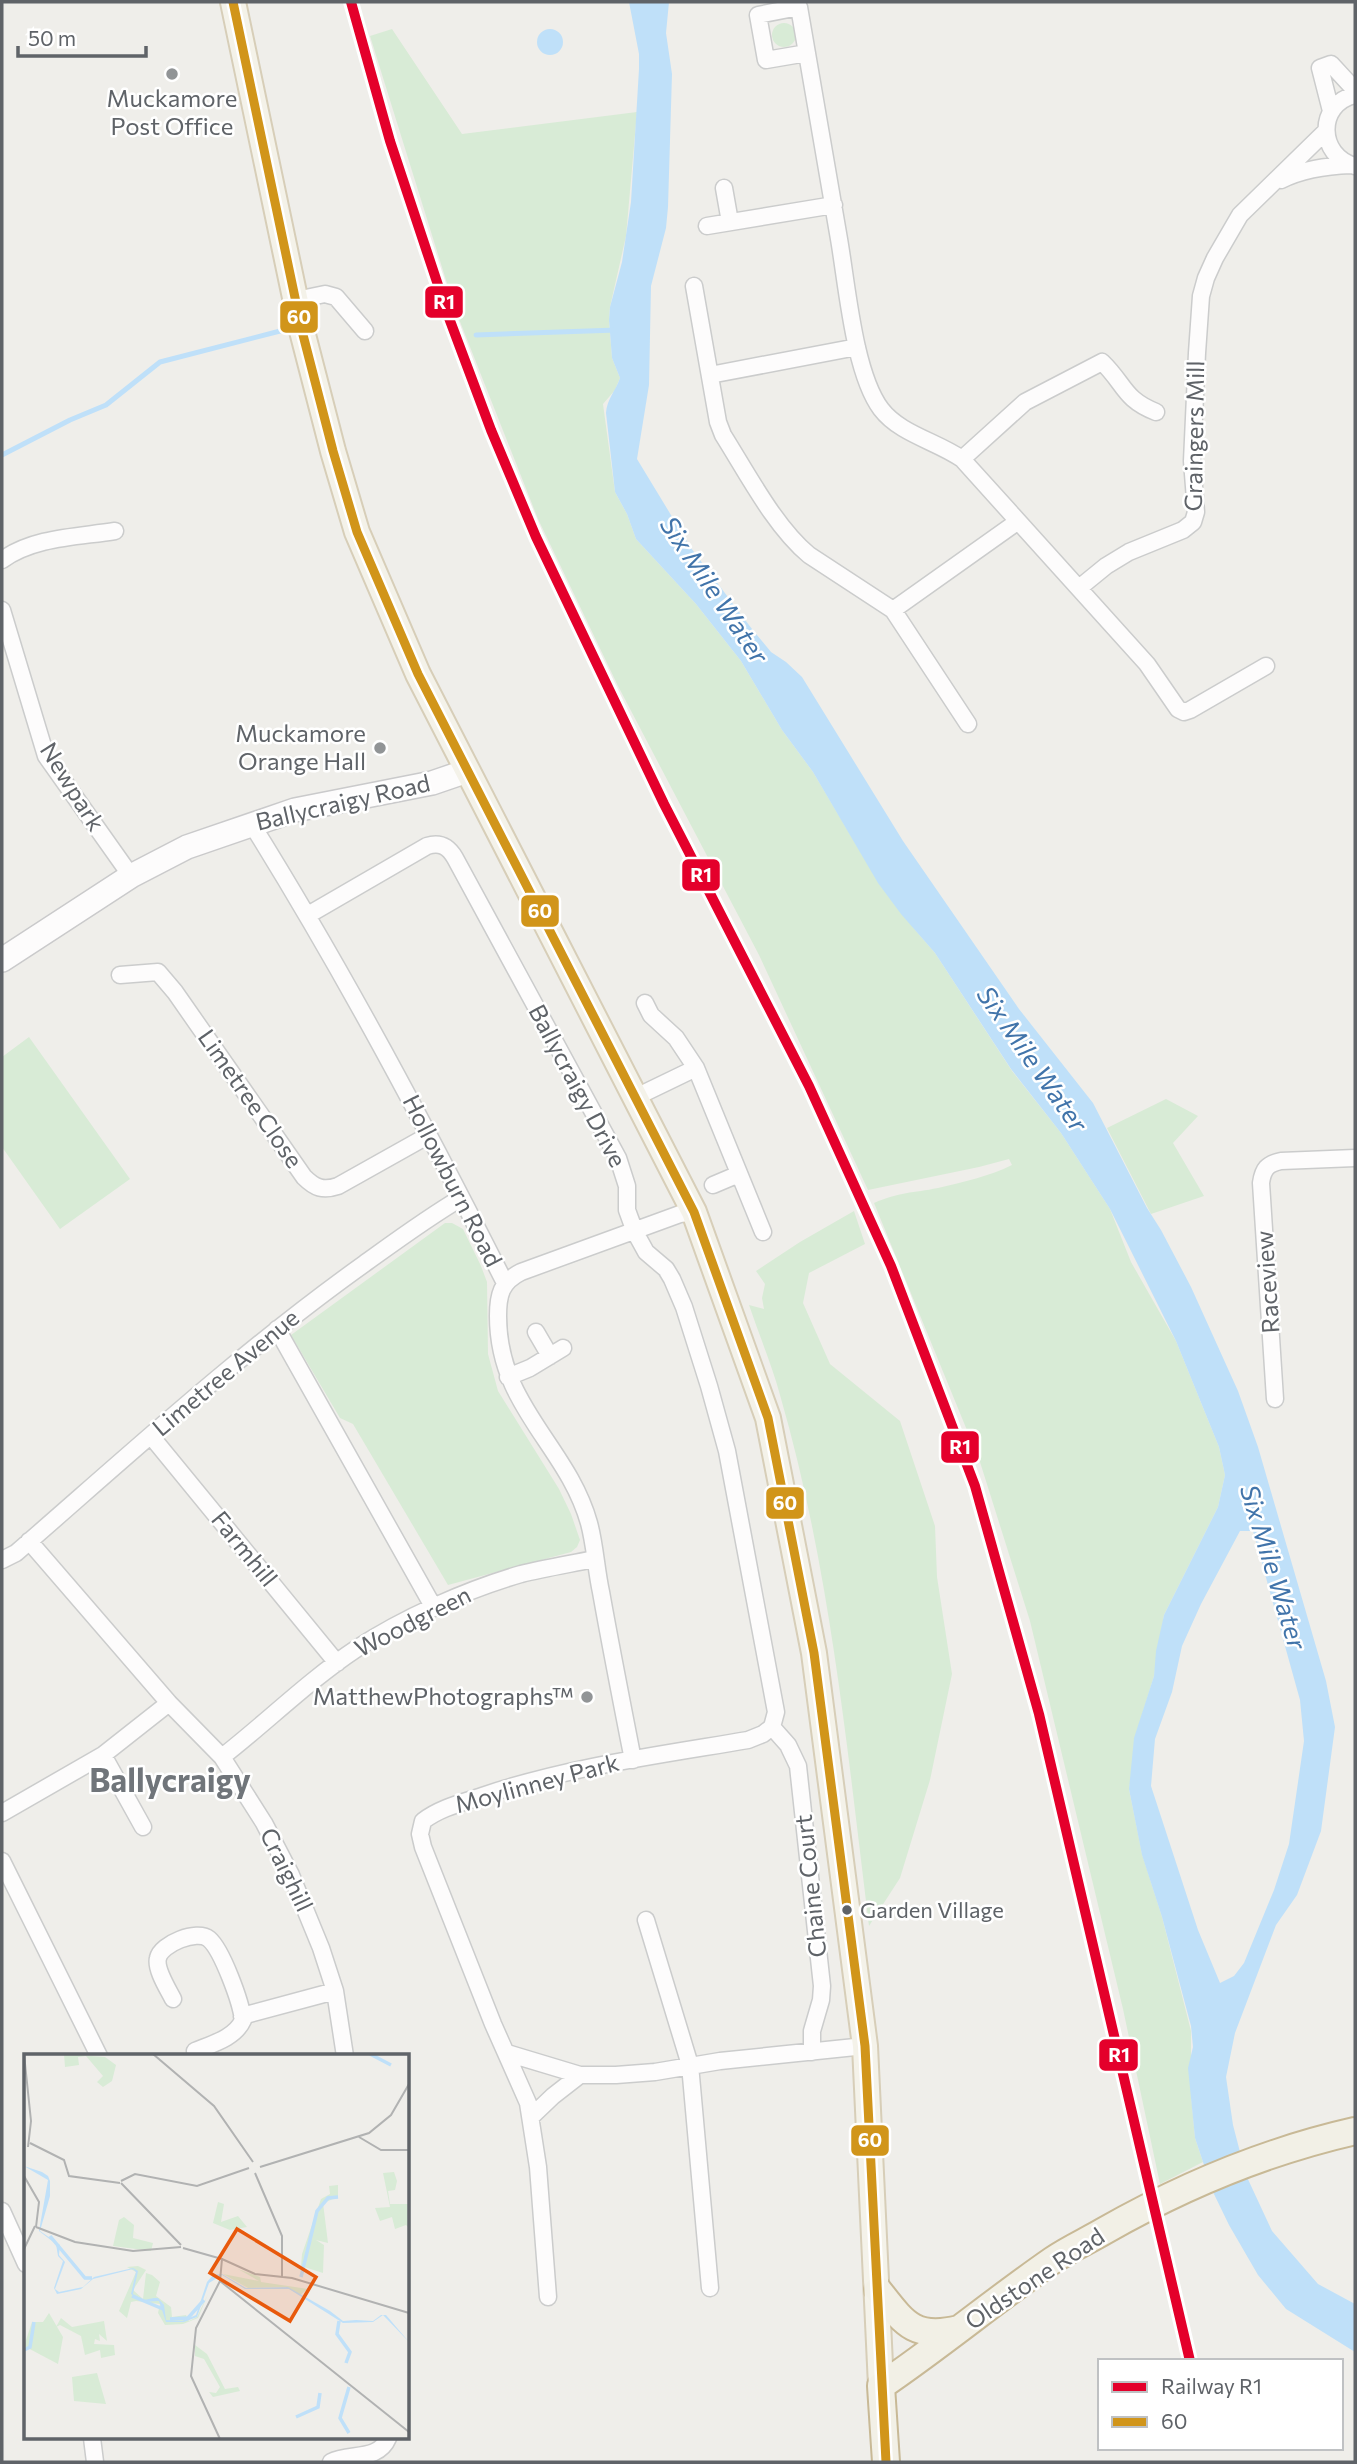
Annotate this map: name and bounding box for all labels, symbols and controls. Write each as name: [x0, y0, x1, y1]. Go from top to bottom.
scale bar: [18, 14, 145, 58]
text: 50 m: [28, 25, 76, 50]
marker: Muckamore Post Office: [164, 66, 180, 82]
place label: Muckamore Post Office: [107, 83, 237, 140]
line badge: R1: [424, 285, 464, 319]
text: R1: [433, 290, 455, 313]
line badge: 60: [279, 300, 319, 334]
text: 60: [287, 305, 311, 328]
street label: Graingers Mill: [1178, 360, 1209, 512]
water label: Six Mile Water: [655, 510, 777, 670]
place label: Muckamore Orange Hall: [235, 718, 366, 775]
street label: Newpark: [35, 737, 112, 836]
marker: Muckamore Orange Hall: [372, 740, 388, 756]
street label: Ballycraigy Road: [253, 767, 433, 836]
line badge: R1: [681, 858, 721, 892]
text: R1: [690, 863, 712, 886]
line badge: 60: [520, 894, 560, 928]
text: 60: [528, 899, 552, 922]
water label: Six Mile Water: [972, 979, 1096, 1138]
street label: Ballycraigy Drive: [523, 999, 633, 1172]
street label: Limetree Close: [193, 1023, 310, 1173]
street label: Hollowburn Road: [397, 1089, 509, 1271]
street label: Raceview: [1248, 1230, 1285, 1334]
street label: Limetree Avenue: [146, 1302, 304, 1442]
line badge: R1: [940, 1430, 980, 1464]
text: R1: [949, 1435, 971, 1458]
water label: Six Mile Water: [1235, 1480, 1315, 1654]
line badge: 60: [765, 1486, 805, 1520]
text: 60: [773, 1491, 797, 1514]
street label: Farmhill: [206, 1505, 284, 1592]
street label: Woodgreen: [349, 1579, 475, 1662]
place label: MatthewPhotographs™: [313, 1681, 573, 1710]
marker: MatthewPhotographs™: [579, 1689, 595, 1705]
street label: Moylinney Park: [451, 1747, 622, 1818]
district label: Ballycraigy: [89, 1759, 251, 1799]
street label: Chaine Court: [788, 1813, 831, 1959]
street label: Craighill: [255, 1823, 320, 1916]
place label: Garden Village: [860, 1896, 1004, 1923]
marker: Garden Village: [840, 1903, 854, 1917]
line badge: R1: [1098, 2038, 1139, 2072]
text: R1: [1108, 2043, 1130, 2066]
inset map: [24, 2054, 410, 2440]
line badge: 60: [850, 2124, 890, 2157]
text: 60: [858, 2128, 882, 2151]
street label: Oldstone Road: [959, 2221, 1109, 2335]
legend: [1098, 2359, 1343, 2450]
text: Railway R1: [1161, 2373, 1262, 2398]
text: 60: [1161, 2408, 1187, 2433]

